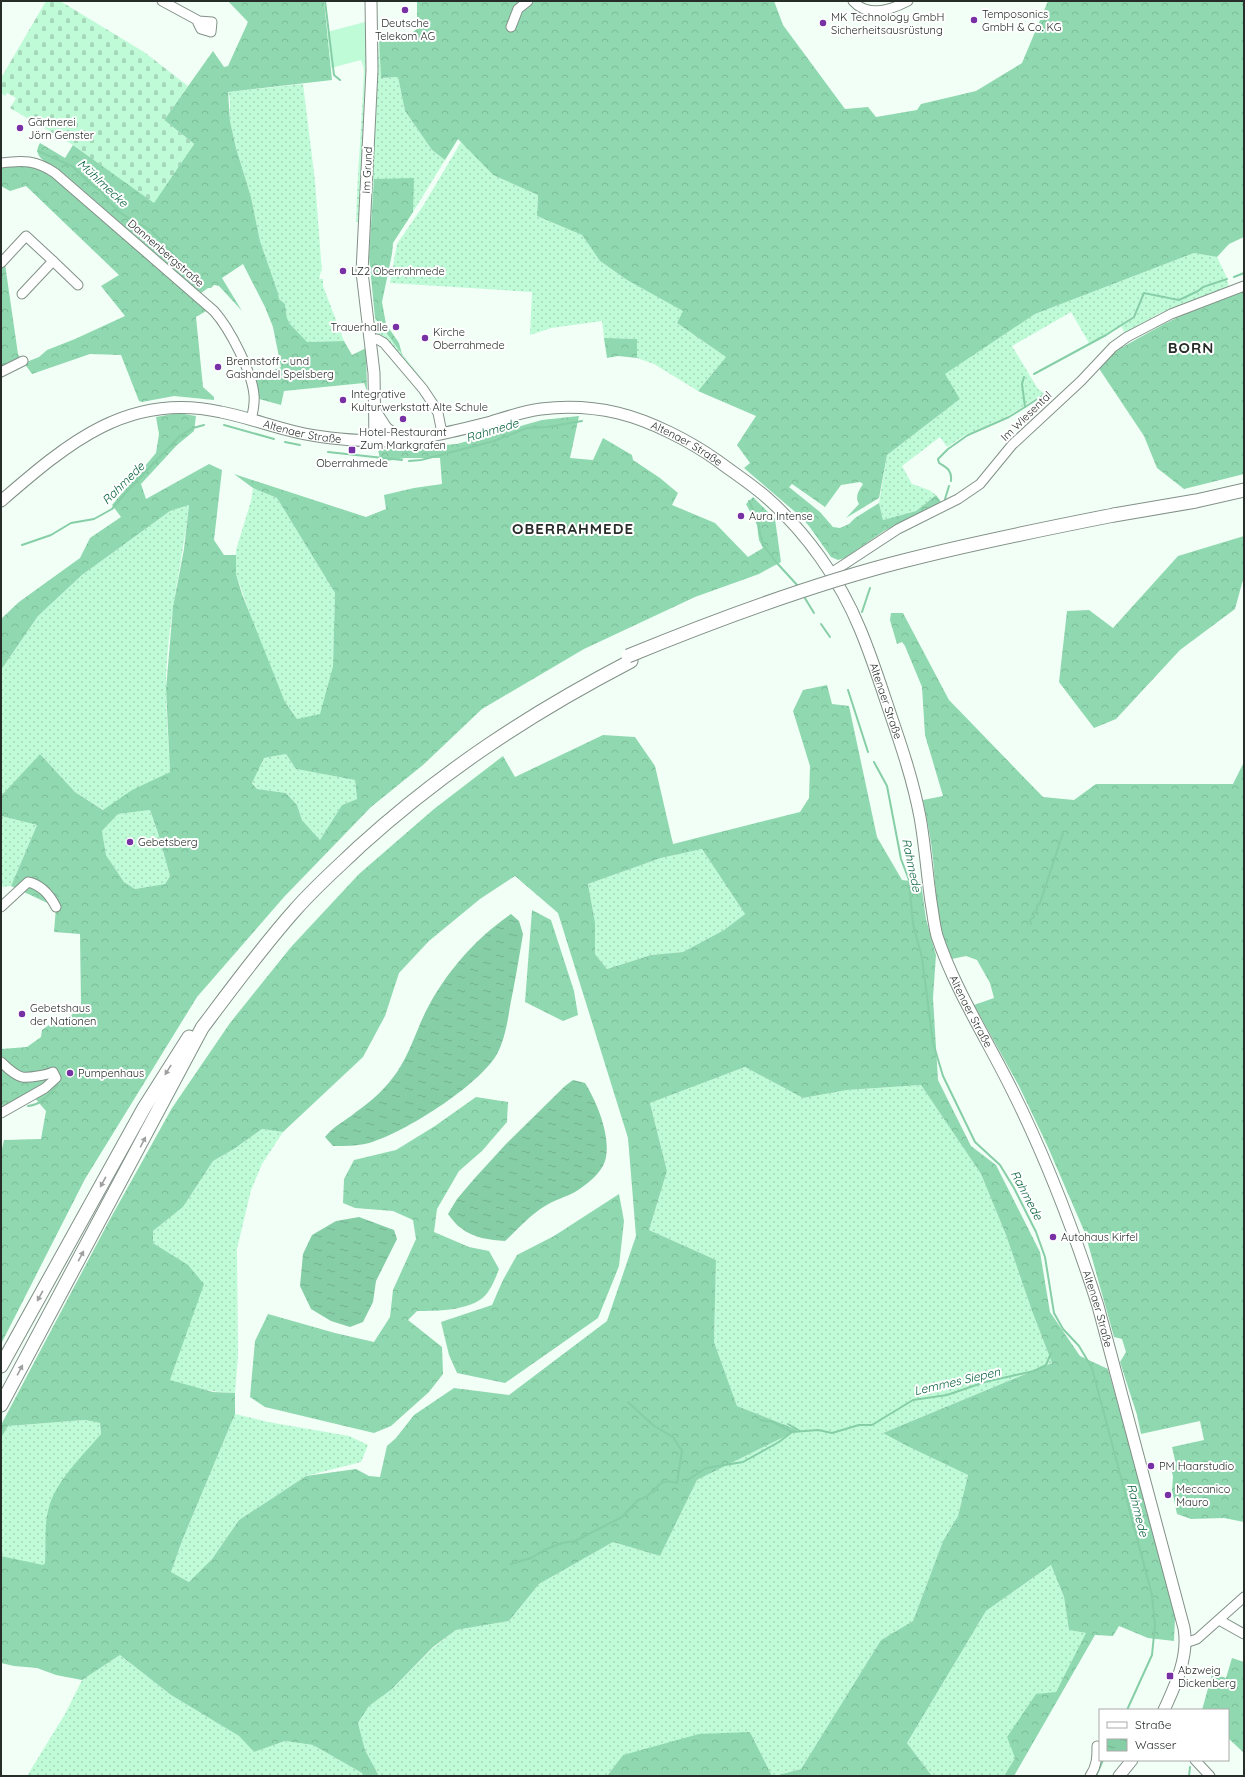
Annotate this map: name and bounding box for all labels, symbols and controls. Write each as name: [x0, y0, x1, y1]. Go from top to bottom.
marker: Deutsche Telekom AG: [400, 5, 410, 15]
place label: Temposonics GmbH & Co. KG: [982, 7, 1061, 34]
place label: MK Technology GmbH Sicherheitsausrüstung: [831, 10, 944, 37]
marker: Temposonics GmbH & Co. KG: [969, 15, 979, 25]
place label: Deutsche Telekom AG: [375, 16, 435, 43]
marker: MK Technology GmbH Sicherheitsausrüstung: [818, 18, 828, 28]
place label: Gärtnerei Jörn Genster: [28, 115, 95, 142]
marker: Gärtnerei Jörn Genster: [15, 123, 25, 133]
street label: Im Grund: [359, 146, 375, 194]
water label: Mühlmecke: [75, 156, 132, 211]
street label: Dannenbergstraße: [125, 216, 207, 290]
place label: LZ2 Oberrahmede: [351, 264, 445, 278]
marker: LZ2 Oberrahmede: [338, 266, 348, 276]
place label: Trauerhalle: [331, 320, 388, 334]
marker: Trauerhalle: [391, 322, 401, 332]
place label: Kirche Oberrahmede: [433, 325, 505, 352]
marker: Kirche Oberrahmede: [420, 333, 430, 343]
district label: BORN: [1168, 338, 1214, 357]
place label: Brennstoff - und Gashandel Spelsberg: [226, 354, 334, 381]
marker: Brennstoff - und Gashandel Spelsberg: [213, 362, 223, 372]
place label: Integrative Kulturwerkstatt Alte Schule: [351, 387, 488, 414]
street label: Im Wiesental: [998, 388, 1054, 444]
marker: Integrative Kulturwerkstatt Alte Schule: [338, 395, 348, 405]
marker: Hotel-Restaurant Zum Markgrafen: [398, 414, 408, 424]
water label: Rahmede: [464, 415, 521, 445]
street label: Altenaer Straße: [262, 416, 342, 446]
street label: Altenaer Straße: [649, 418, 725, 469]
place label: Hotel-Restaurant Zum Markgrafen: [359, 425, 447, 452]
marker: Oberrahmede: [347, 445, 357, 455]
place label: Oberrahmede: [316, 456, 388, 470]
water label: Rahmede: [99, 458, 148, 507]
place label: Aura Intense: [749, 509, 813, 523]
marker: Aura Intense: [736, 511, 746, 521]
district label: OBERRAHMEDE: [512, 519, 634, 538]
street label: Altenaer Straße: [867, 661, 905, 741]
place label: Gebetsberg: [138, 835, 198, 849]
marker: Gebetsberg: [125, 837, 135, 847]
water label: Rahmede: [899, 837, 925, 894]
street label: Altenaer Straße: [947, 973, 996, 1050]
place label: Gebetshaus der Nationen: [30, 1001, 96, 1028]
marker: Gebetshaus der Nationen: [17, 1009, 27, 1019]
one-way arrow: [164, 1064, 171, 1075]
place label: Pumpenhaus: [78, 1066, 144, 1080]
marker: Pumpenhaus: [65, 1068, 75, 1078]
one-way arrow: [140, 1136, 146, 1147]
water label: Rahmede: [1008, 1168, 1047, 1223]
one-way arrow: [100, 1176, 106, 1188]
place label: Autohaus Kirfel: [1061, 1230, 1138, 1244]
marker: Autohaus Kirfel: [1048, 1232, 1058, 1242]
one-way arrow: [78, 1250, 85, 1262]
street label: Altenaer Straße: [1080, 1268, 1116, 1349]
one-way arrow: [37, 1290, 44, 1302]
water label: Lemmes Siepen: [913, 1364, 1003, 1398]
one-way arrow: [16, 1365, 23, 1376]
place label: PM Haarstudio: [1159, 1459, 1234, 1473]
marker: PM Haarstudio: [1146, 1461, 1156, 1471]
water label: Rahmede: [1124, 1482, 1152, 1539]
place label: Meccanico Mauro: [1176, 1482, 1231, 1509]
marker: Meccanico Mauro: [1163, 1490, 1173, 1500]
place label: Abzweig Dickenberg: [1178, 1663, 1236, 1690]
marker: Abzweig Dickenberg: [1165, 1671, 1175, 1681]
legend: [1099, 1709, 1229, 1761]
text: Straße: [1135, 1717, 1172, 1732]
text: Wasser: [1135, 1737, 1177, 1752]

